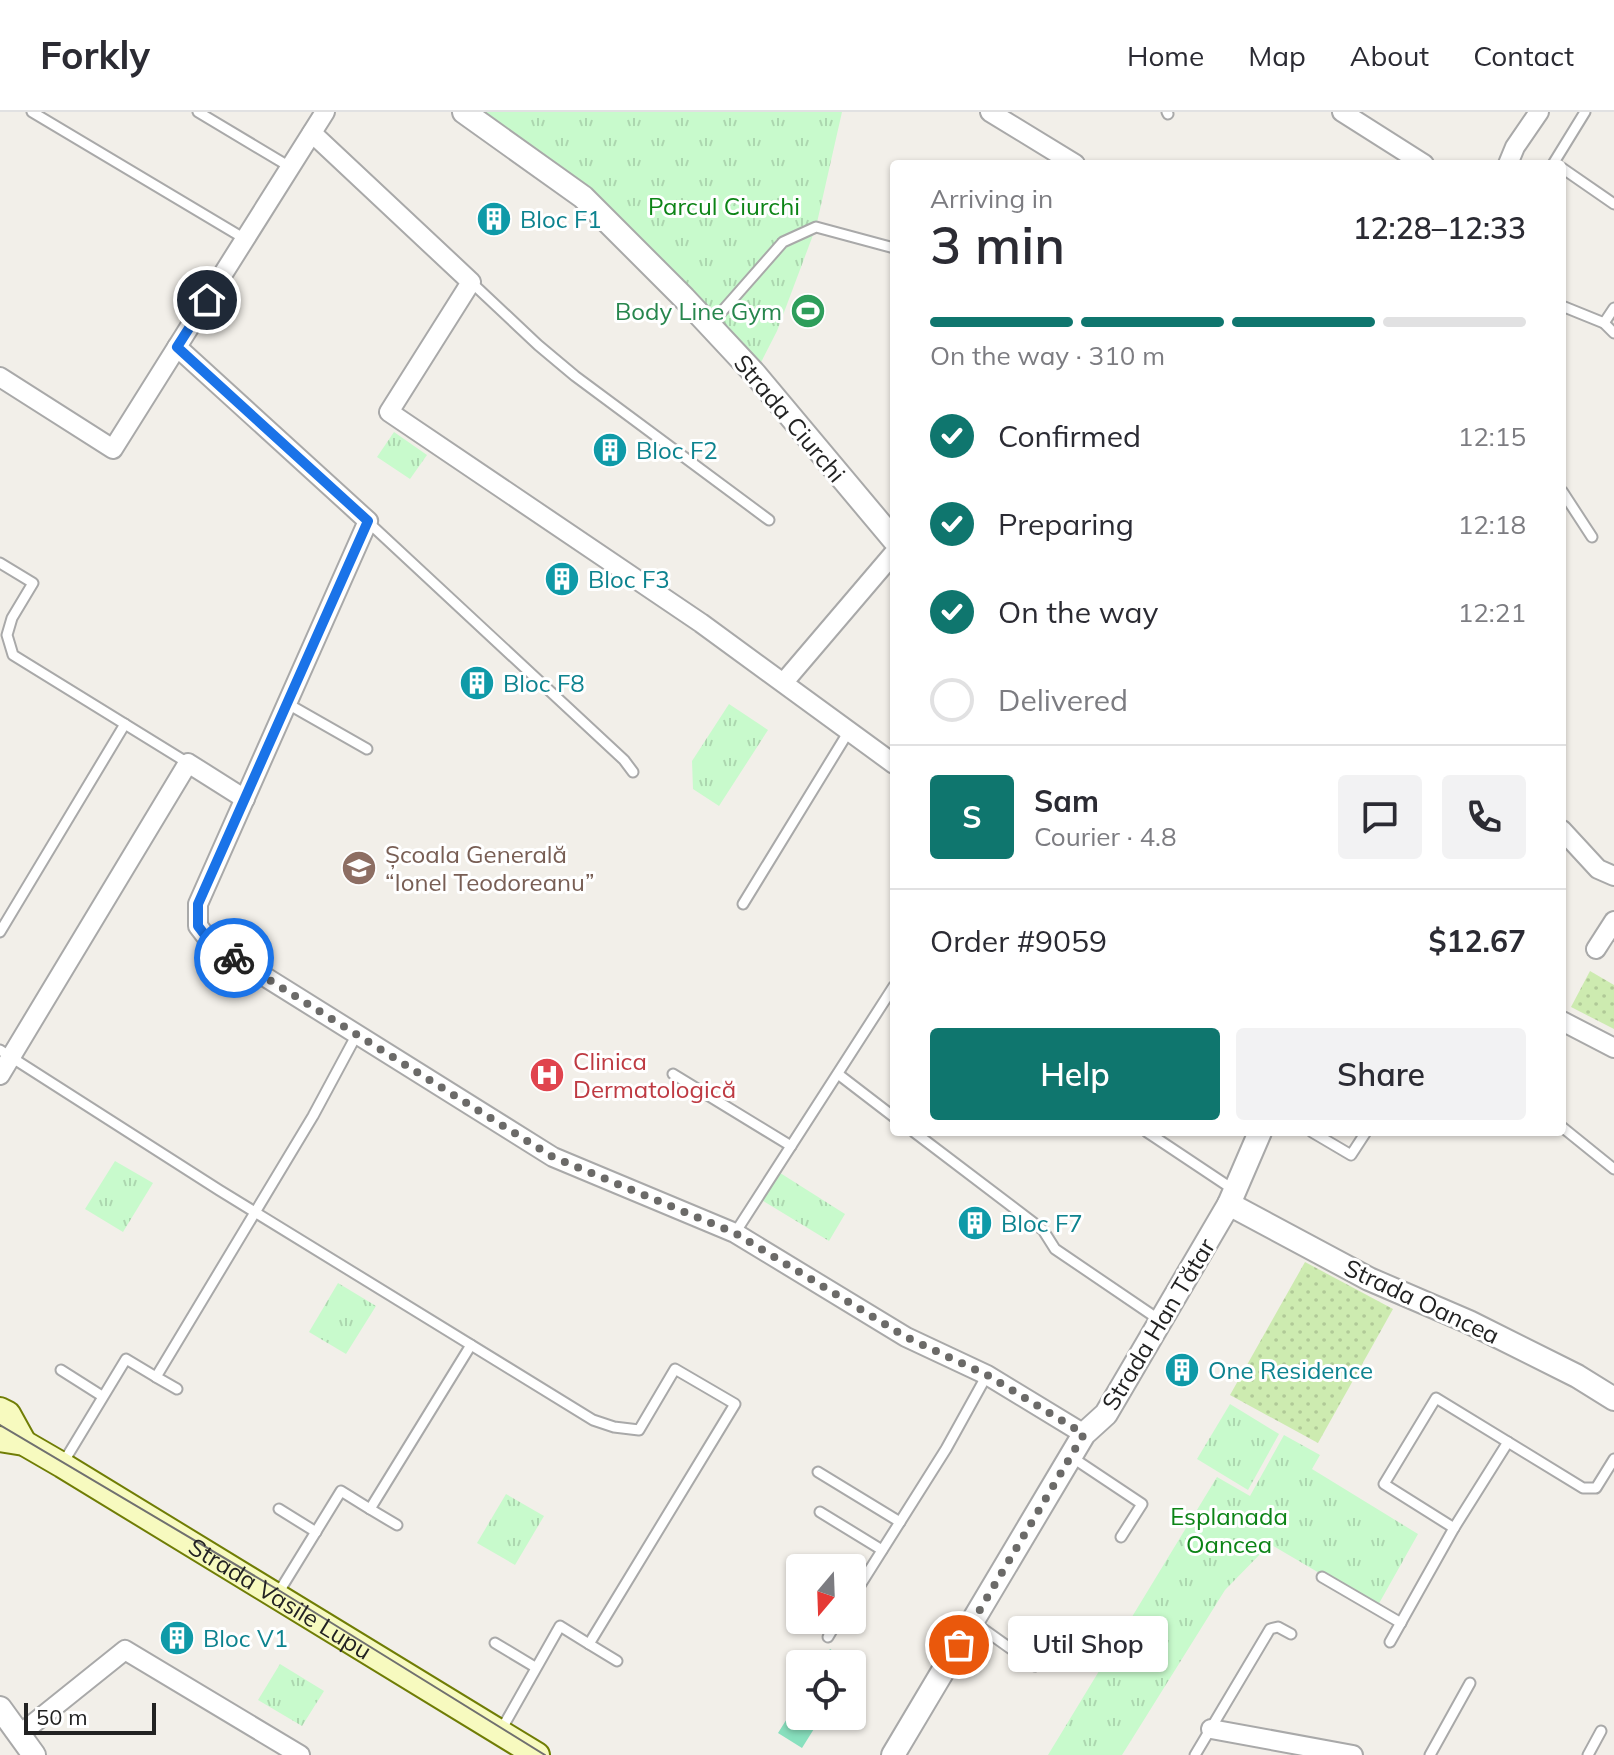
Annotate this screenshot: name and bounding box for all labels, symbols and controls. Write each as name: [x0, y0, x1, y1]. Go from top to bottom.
text: Forkly: [40, 31, 150, 79]
text: Home: [1127, 38, 1204, 73]
text: Map: [1248, 38, 1306, 73]
text: About: [1350, 38, 1429, 73]
text: Contact: [1473, 38, 1574, 73]
text: Arriving in: [930, 182, 1053, 215]
park label: Parcul Ciurchi: [648, 191, 800, 221]
building icon: Bloc F1: [475, 200, 513, 238]
place label: Bloc F1: [520, 204, 602, 234]
text: 12:28–12:33: [1353, 209, 1526, 247]
text: 3 min: [930, 212, 1065, 277]
pin: [173, 266, 241, 334]
icon: home: [185, 278, 229, 322]
sports icon: Body Line Gym: [789, 292, 827, 330]
place label: Body Line Gym: [615, 296, 782, 326]
text: On the way · 310 m: [930, 339, 1165, 372]
street label: Strada Ciurchi: [728, 348, 852, 488]
icon: check: [930, 414, 974, 458]
text: Confirmed: [998, 417, 1141, 455]
text: 12:15: [1458, 420, 1526, 453]
building icon: Bloc F2: [591, 431, 629, 469]
place label: Bloc F2: [636, 435, 718, 465]
icon: check: [930, 502, 974, 546]
text: Preparing: [998, 505, 1134, 543]
text: 12:18: [1458, 508, 1526, 541]
building icon: Bloc F3: [543, 560, 581, 598]
place label: Bloc F3: [588, 564, 670, 594]
icon: check: [930, 590, 974, 634]
text: On the way: [998, 593, 1158, 631]
text: 12:21: [1458, 596, 1526, 629]
building icon: Bloc F8: [458, 664, 496, 702]
place label: Bloc F8: [503, 668, 585, 698]
text: Delivered: [998, 681, 1128, 719]
button: chat: [1338, 775, 1422, 859]
button: phone: [1442, 775, 1526, 859]
text: Sam: [1034, 782, 1099, 820]
text: S: [962, 798, 982, 836]
text: Courier · 4.8: [1034, 820, 1177, 853]
place label: Școala Generală “Ionel Teodoreanu”: [385, 839, 594, 897]
school or university icon: Școala Generală “Ionel Teodoreanu”: [340, 849, 378, 887]
courier: [194, 918, 274, 998]
text: Order #9059: [930, 922, 1107, 960]
text: $12.67: [1429, 922, 1526, 960]
icon: bike: [212, 936, 256, 980]
button: Help: [930, 1028, 1220, 1120]
button: Share: [1236, 1028, 1526, 1120]
place label: Clinica Dermatologică: [573, 1046, 736, 1104]
hospital icon: Clinica Dermatologică: [528, 1056, 566, 1094]
building icon: Bloc F7: [956, 1204, 994, 1242]
place label: Bloc F7: [1001, 1208, 1083, 1238]
street label: Strada Han Tătar: [1095, 1233, 1221, 1415]
street label: Strada Oancea: [1340, 1252, 1504, 1350]
building icon: One Residence: [1163, 1351, 1201, 1389]
place label: One Residence: [1208, 1355, 1373, 1385]
park label: Esplanada Oancea: [1170, 1501, 1288, 1559]
street label: Strada Vasile Lupu: [183, 1531, 377, 1665]
north arrow: [786, 1554, 866, 1634]
map controls: [786, 1554, 866, 1730]
pin: [925, 1611, 993, 1679]
callout: Util Shop: [1007, 1617, 1167, 1673]
building icon: Bloc V1: [158, 1619, 196, 1657]
place label: Bloc V1: [203, 1623, 288, 1653]
icon: bag: [937, 1623, 981, 1667]
text: Util Shop: [1032, 1627, 1144, 1660]
button: locate: [786, 1650, 866, 1730]
scale bar: [24, 1699, 156, 1735]
text: 50 m: [36, 1703, 87, 1731]

